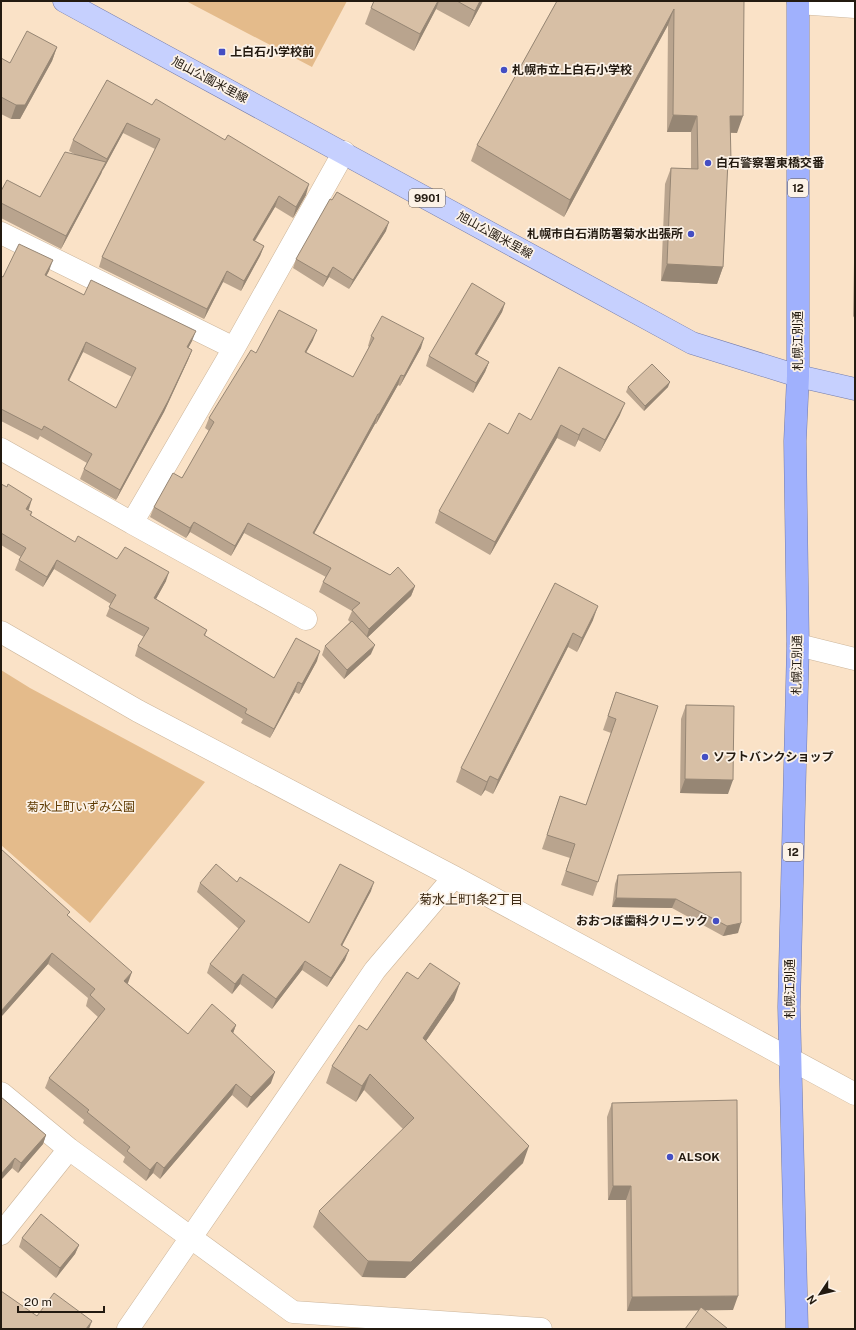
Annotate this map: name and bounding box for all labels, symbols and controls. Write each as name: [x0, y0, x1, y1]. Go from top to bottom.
place label: 上白石小学校前: [230, 45, 314, 59]
marker: 上白石小学校前: [217, 47, 227, 57]
street label: 旭山公園米里線: [170, 54, 250, 106]
place label: 札幌市立上白石小学校: [512, 63, 632, 77]
marker: 札幌市立上白石小学校: [499, 65, 509, 75]
place label: 白石警察署東橋交番: [716, 156, 825, 170]
marker: 白石警察署東橋交番: [703, 158, 713, 168]
road number: 12: [788, 179, 808, 197]
road number: 9901: [409, 189, 445, 207]
street label: 旭山公園米里線: [455, 209, 535, 261]
place label: 札幌市白石消防署菊水出張所: [527, 227, 683, 241]
marker: 札幌市白石消防署菊水出張所: [686, 229, 696, 239]
street label: 札幌江別通: [791, 311, 805, 371]
street label: 札幌江別通: [789, 635, 805, 695]
place label: ソフトバンクショップ: [713, 750, 834, 764]
marker: ソフトバンクショップ: [700, 752, 710, 762]
park label: 菊水上町いずみ公園: [27, 800, 135, 814]
road number: 12: [783, 843, 803, 861]
district label: 菊水上町1条2丁目: [419, 892, 523, 907]
place label: おおつぼ歯科クリニック: [576, 914, 708, 928]
marker: おおつぼ歯科クリニック: [711, 916, 721, 926]
street label: 札幌江別通: [783, 959, 797, 1019]
place label: ALSOK: [678, 1150, 720, 1164]
marker: ALSOK: [665, 1152, 675, 1162]
north arrow: [800, 1274, 840, 1314]
scale bar: [18, 1288, 104, 1314]
text: N: [804, 1293, 819, 1307]
text: 20 m: [24, 1295, 52, 1309]

